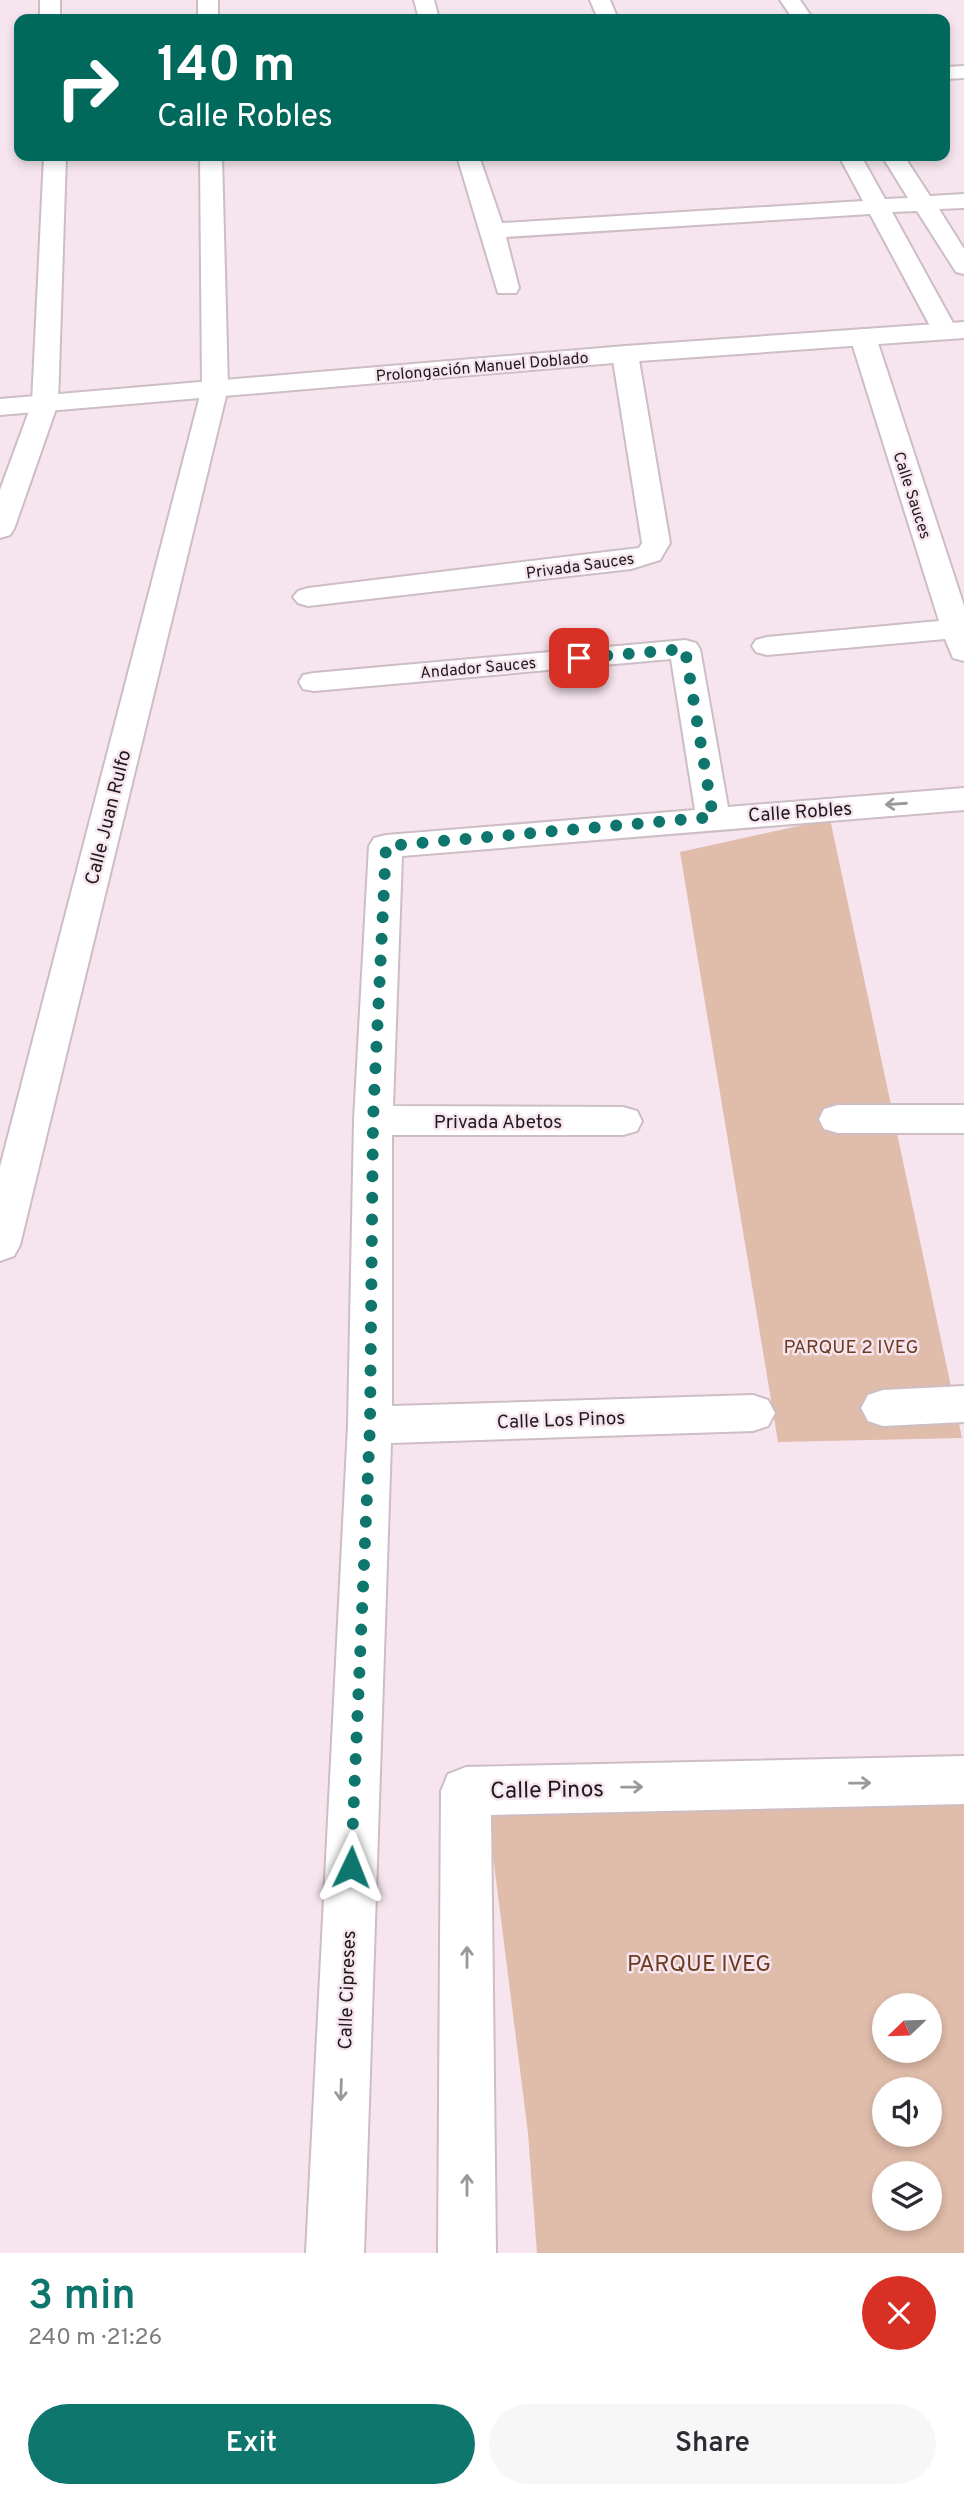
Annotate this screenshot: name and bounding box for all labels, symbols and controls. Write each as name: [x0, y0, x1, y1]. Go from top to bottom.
text: 140 m: [157, 37, 296, 99]
icon: right: [42, 42, 133, 133]
text: Calle Robles: [157, 98, 333, 138]
street label: Prolongación Manuel Doblado: [375, 349, 590, 387]
street label: Calle Sauces: [888, 449, 935, 542]
street label: Privada Sauces: [525, 549, 636, 584]
pin: [549, 628, 609, 688]
icon: arrive: [560, 639, 598, 677]
street label: Andador Sauces: [419, 654, 537, 684]
street label: Calle Juan Rulfo: [81, 748, 137, 887]
street label: Calle Robles: [747, 797, 853, 829]
one-way arrow: [885, 798, 908, 811]
street label: Privada Abetos: [434, 1111, 562, 1135]
park label: PARQUE 2 IVEG: [783, 1336, 919, 1360]
street label: Calle Los Pinos: [496, 1407, 626, 1435]
street label: Calle Pinos: [490, 1776, 604, 1807]
one-way arrow: [848, 1776, 871, 1789]
one-way arrow: [621, 1781, 644, 1794]
position arrow: [314, 1830, 388, 1904]
street label: Calle Cipreses: [334, 1930, 362, 2050]
one-way arrow: [460, 1946, 474, 1969]
park label: PARQUE IVEG: [627, 1951, 771, 1980]
north arrow: [872, 1993, 942, 2063]
map controls: [872, 1993, 942, 2231]
button: sound: [872, 2077, 942, 2147]
one-way arrow: [335, 2078, 348, 2101]
button: layers: [872, 2161, 942, 2231]
one-way arrow: [460, 2174, 474, 2197]
text: 3 min: [28, 2271, 136, 2324]
button: close: [862, 2276, 936, 2350]
text: 240 m · 21:26: [28, 2324, 162, 2353]
button: Exit: [28, 2404, 475, 2484]
button: Share: [489, 2404, 936, 2484]

